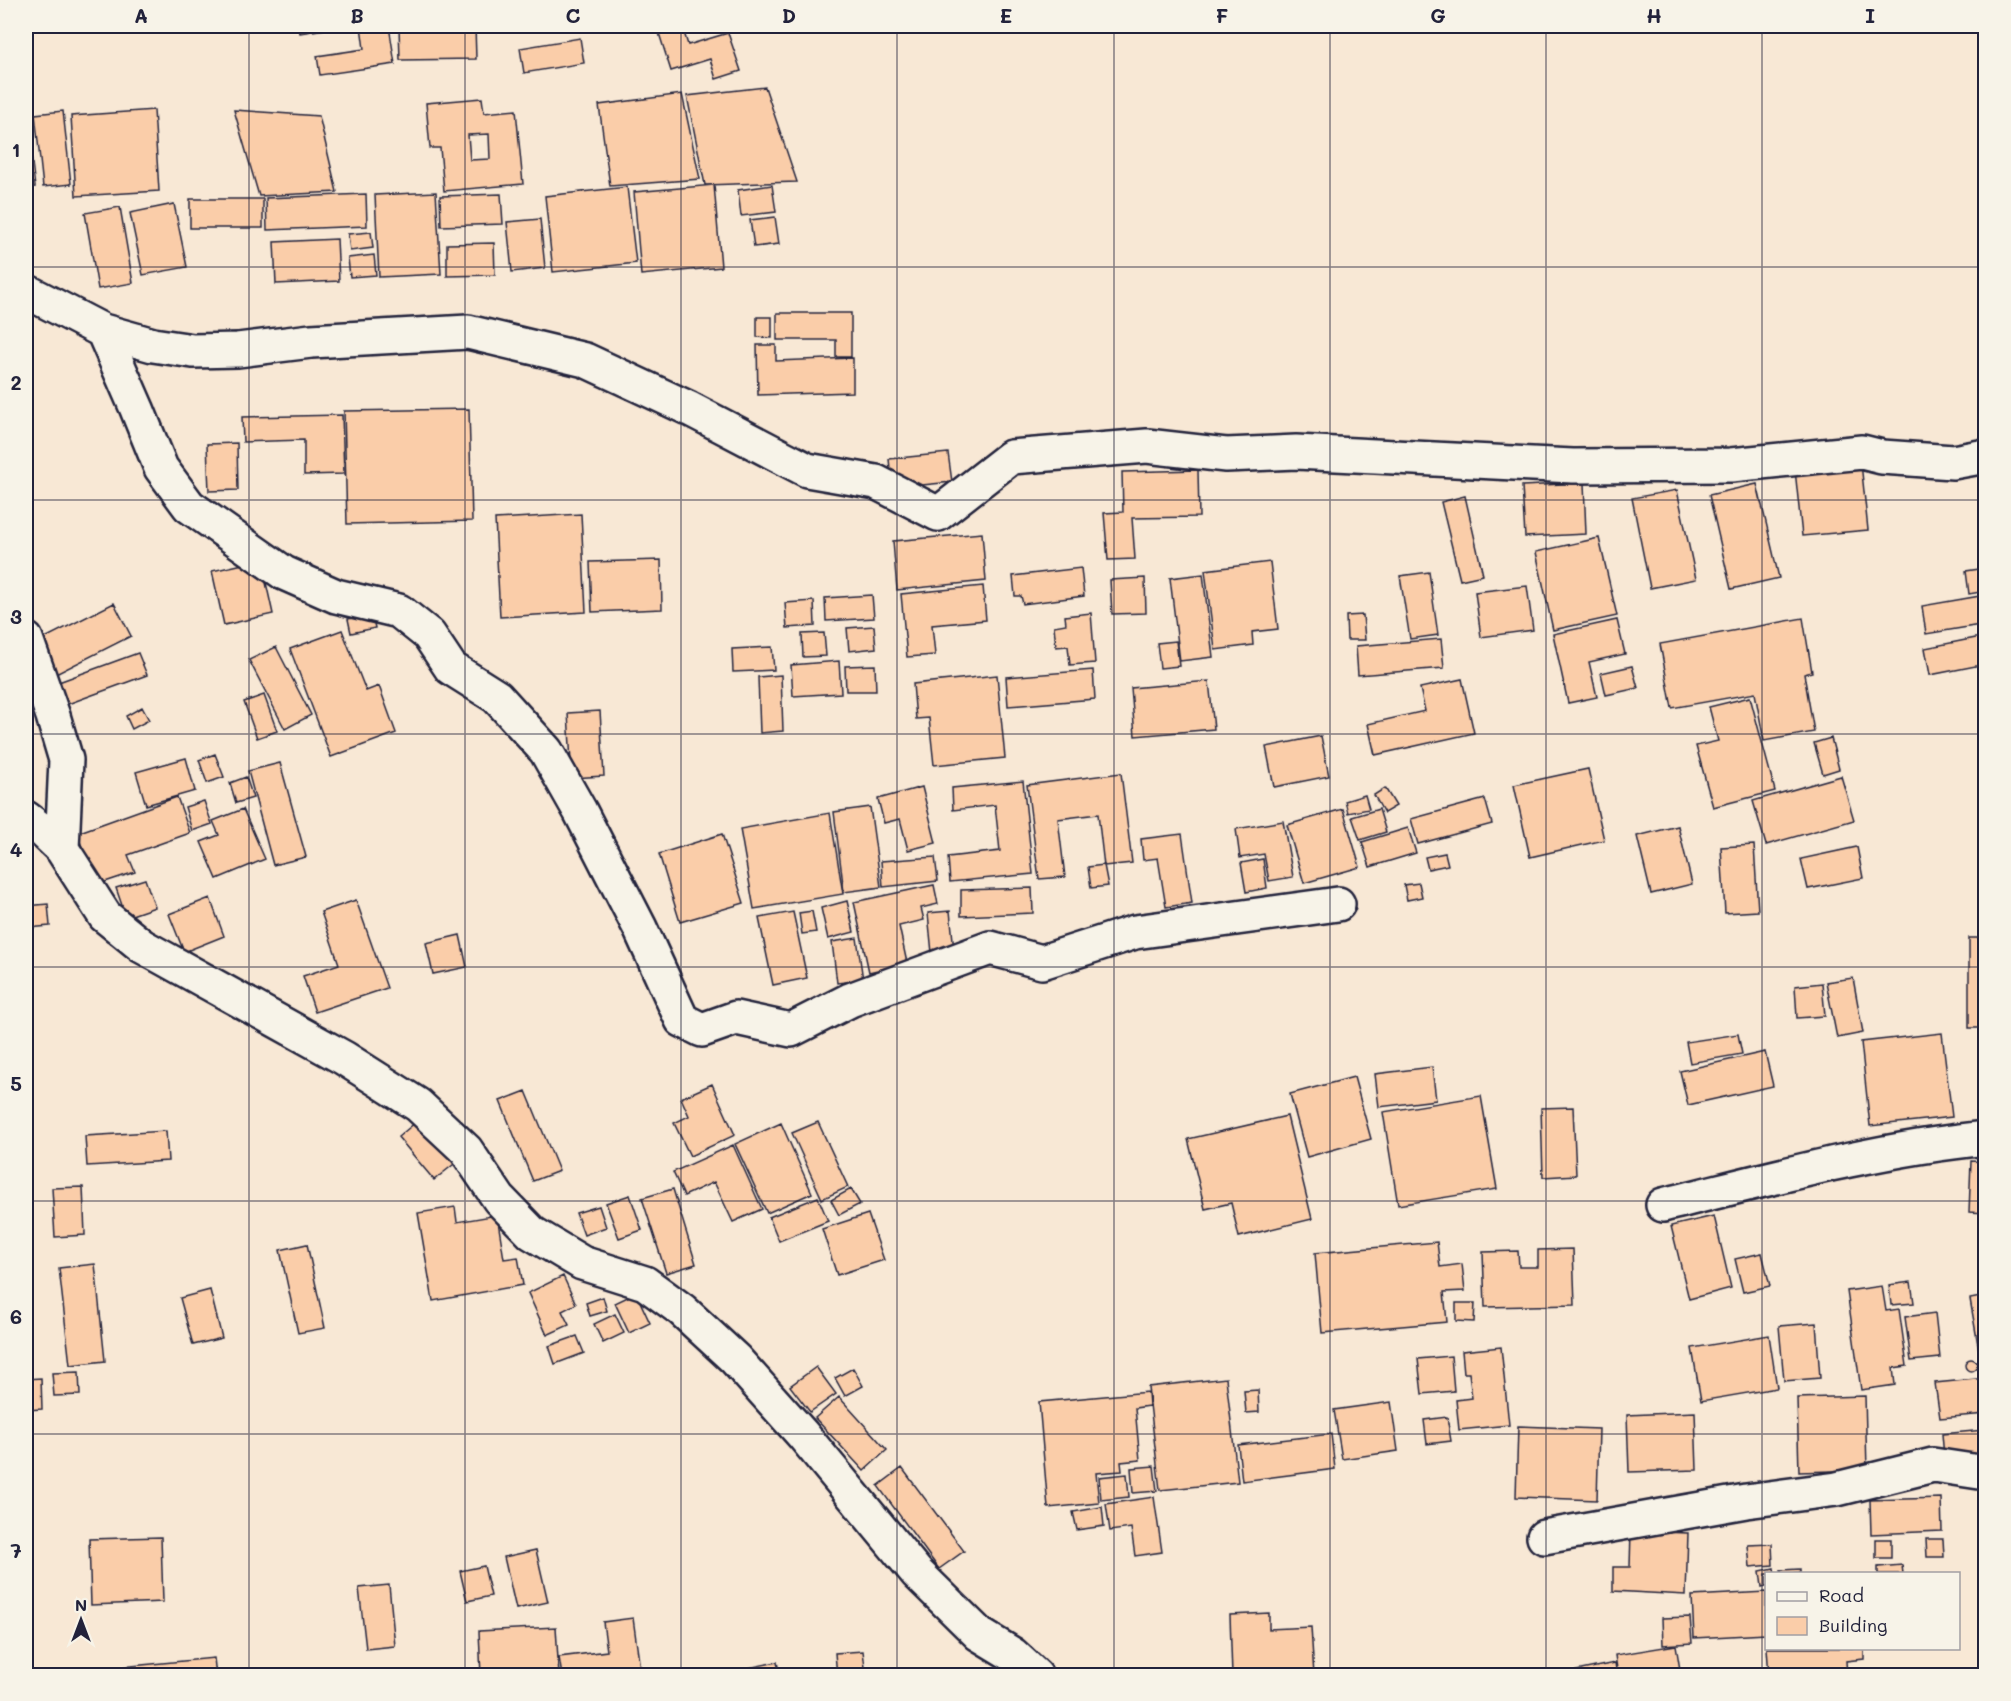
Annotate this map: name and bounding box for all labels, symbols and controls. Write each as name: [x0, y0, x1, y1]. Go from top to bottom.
text: A: [134, 2, 148, 28]
text: B: [350, 2, 364, 28]
text: C: [566, 2, 581, 28]
text: D: [782, 2, 796, 28]
text: E: [1000, 2, 1012, 28]
text: F: [1216, 2, 1229, 28]
text: G: [1430, 2, 1446, 28]
text: H: [1646, 2, 1662, 28]
text: I: [1865, 2, 1875, 28]
text: 1: [12, 136, 20, 162]
text: 2: [10, 369, 22, 395]
text: 3: [10, 603, 22, 629]
text: 4: [10, 836, 23, 862]
text: 5: [10, 1070, 22, 1096]
text: 6: [10, 1303, 22, 1329]
text: 7: [10, 1537, 22, 1563]
legend: [1765, 1572, 1960, 1650]
text: Road: [1819, 1583, 1864, 1607]
north arrow: [51, 1590, 111, 1650]
text: N: [75, 1594, 87, 1615]
text: Building: [1819, 1613, 1887, 1637]

